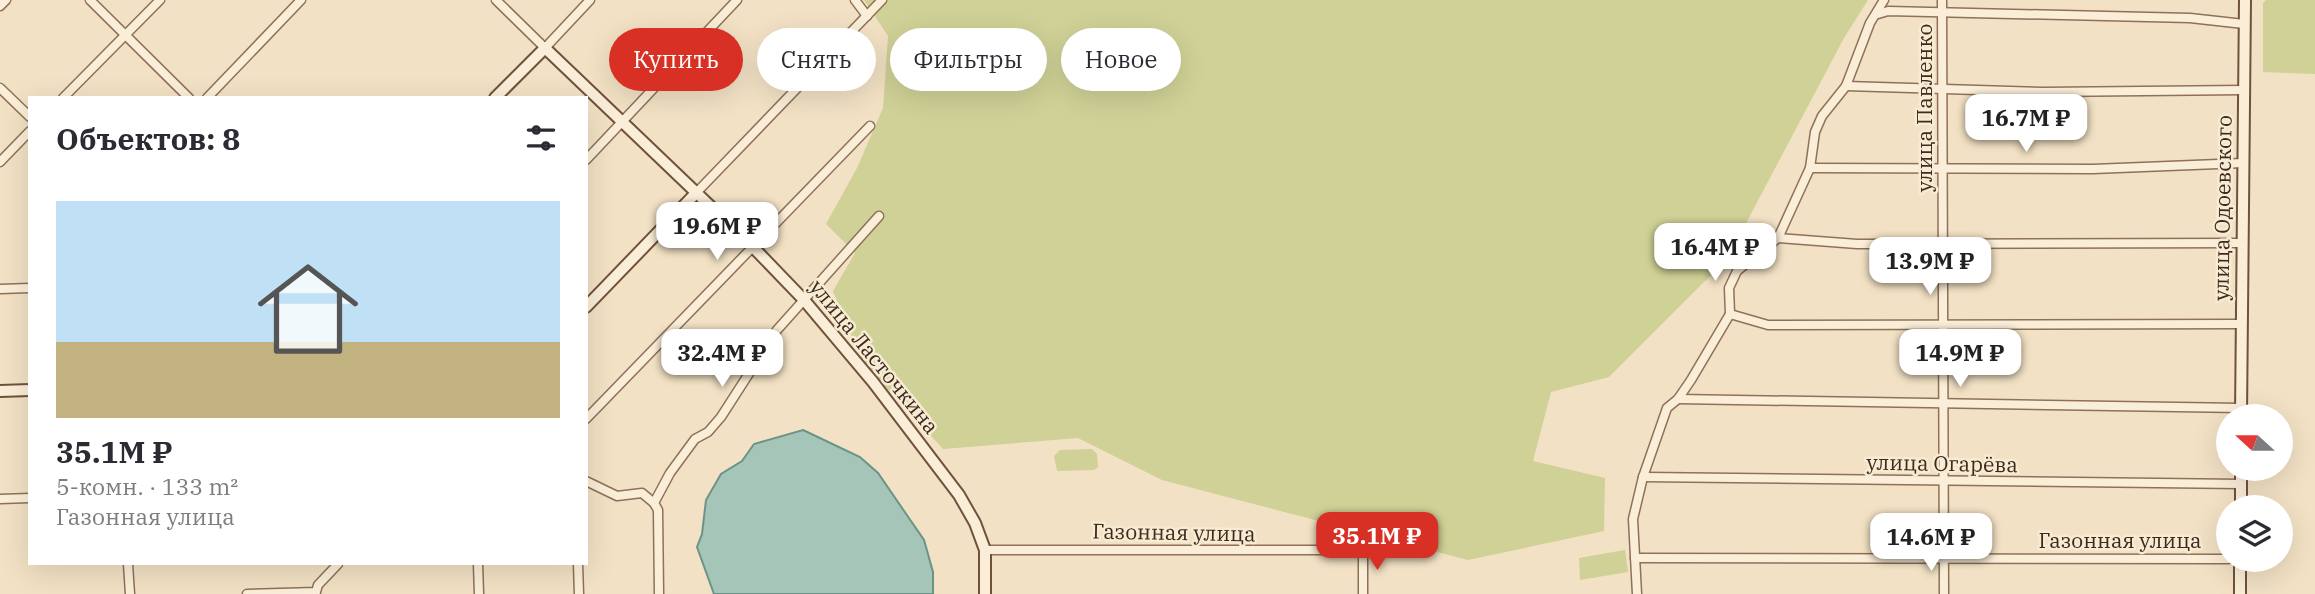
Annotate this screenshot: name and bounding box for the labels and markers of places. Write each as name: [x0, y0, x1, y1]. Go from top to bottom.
pin: 16.7M ₽: [1961, 94, 2091, 154]
pin: 19.6M ₽: [652, 202, 782, 262]
pin: 16.4M ₽: [1650, 224, 1780, 283]
pin: 13.9M ₽: [1865, 238, 1995, 297]
pin: 32.4M ₽: [657, 330, 787, 389]
pin: 14.9M ₽: [1895, 330, 2025, 389]
pin: 35.1M ₽: [1312, 512, 1442, 572]
pin: 14.6M ₽: [1866, 514, 1996, 573]

